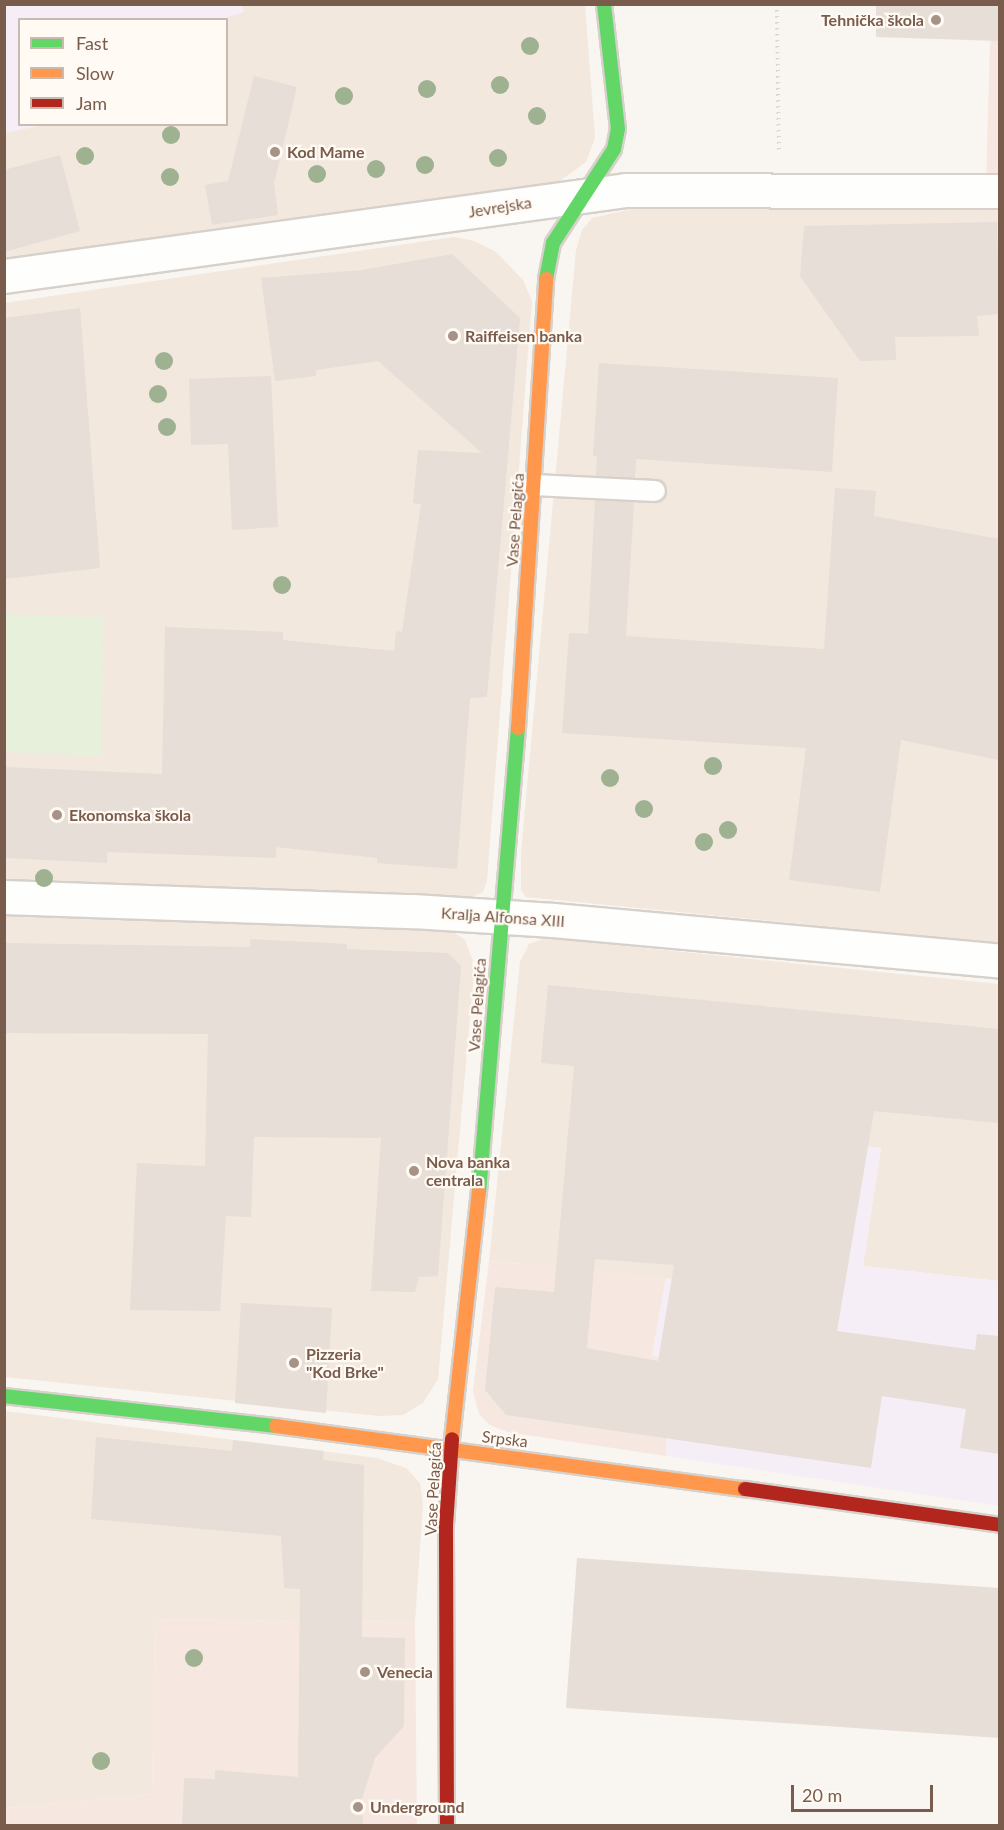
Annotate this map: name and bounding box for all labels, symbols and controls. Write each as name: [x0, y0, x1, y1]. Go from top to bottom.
place label: Tehnička škola: [821, 10, 924, 30]
marker: Tehnička škola: [929, 13, 943, 27]
legend: [18, 18, 228, 126]
text: Fast: [76, 32, 108, 54]
text: Slow: [76, 62, 114, 84]
text: Jam: [76, 92, 107, 114]
place label: Kod Mame: [287, 142, 365, 162]
marker: Kod Mame: [268, 145, 282, 159]
street label: Jevrejska: [467, 193, 533, 221]
place label: Raiffeisen banka: [465, 326, 582, 346]
marker: Raiffeisen banka: [446, 329, 460, 343]
street label: Vase Pelagića: [502, 472, 528, 568]
place label: Ekonomska škola: [69, 805, 191, 825]
marker: Ekonomska škola: [50, 808, 64, 822]
street label: Kralja Alfonsa XIII: [440, 903, 566, 931]
street label: Vase Pelagića: [464, 957, 490, 1053]
place label: Nova banka centrala: [426, 1152, 510, 1190]
marker: Nova banka centrala: [407, 1164, 421, 1178]
place label: Pizzeria "Kod Brke": [306, 1344, 384, 1382]
marker: Pizzeria "Kod Brke": [287, 1356, 301, 1370]
street label: Srpska: [481, 1427, 529, 1451]
street label: Vase Pelagića: [421, 1441, 445, 1537]
place label: Venecia: [377, 1662, 433, 1682]
marker: Venecia: [358, 1665, 372, 1679]
scale bar: [794, 1773, 936, 1811]
text: 20 m: [802, 1784, 842, 1806]
place label: Underground: [370, 1797, 465, 1817]
marker: Underground: [351, 1800, 365, 1814]

